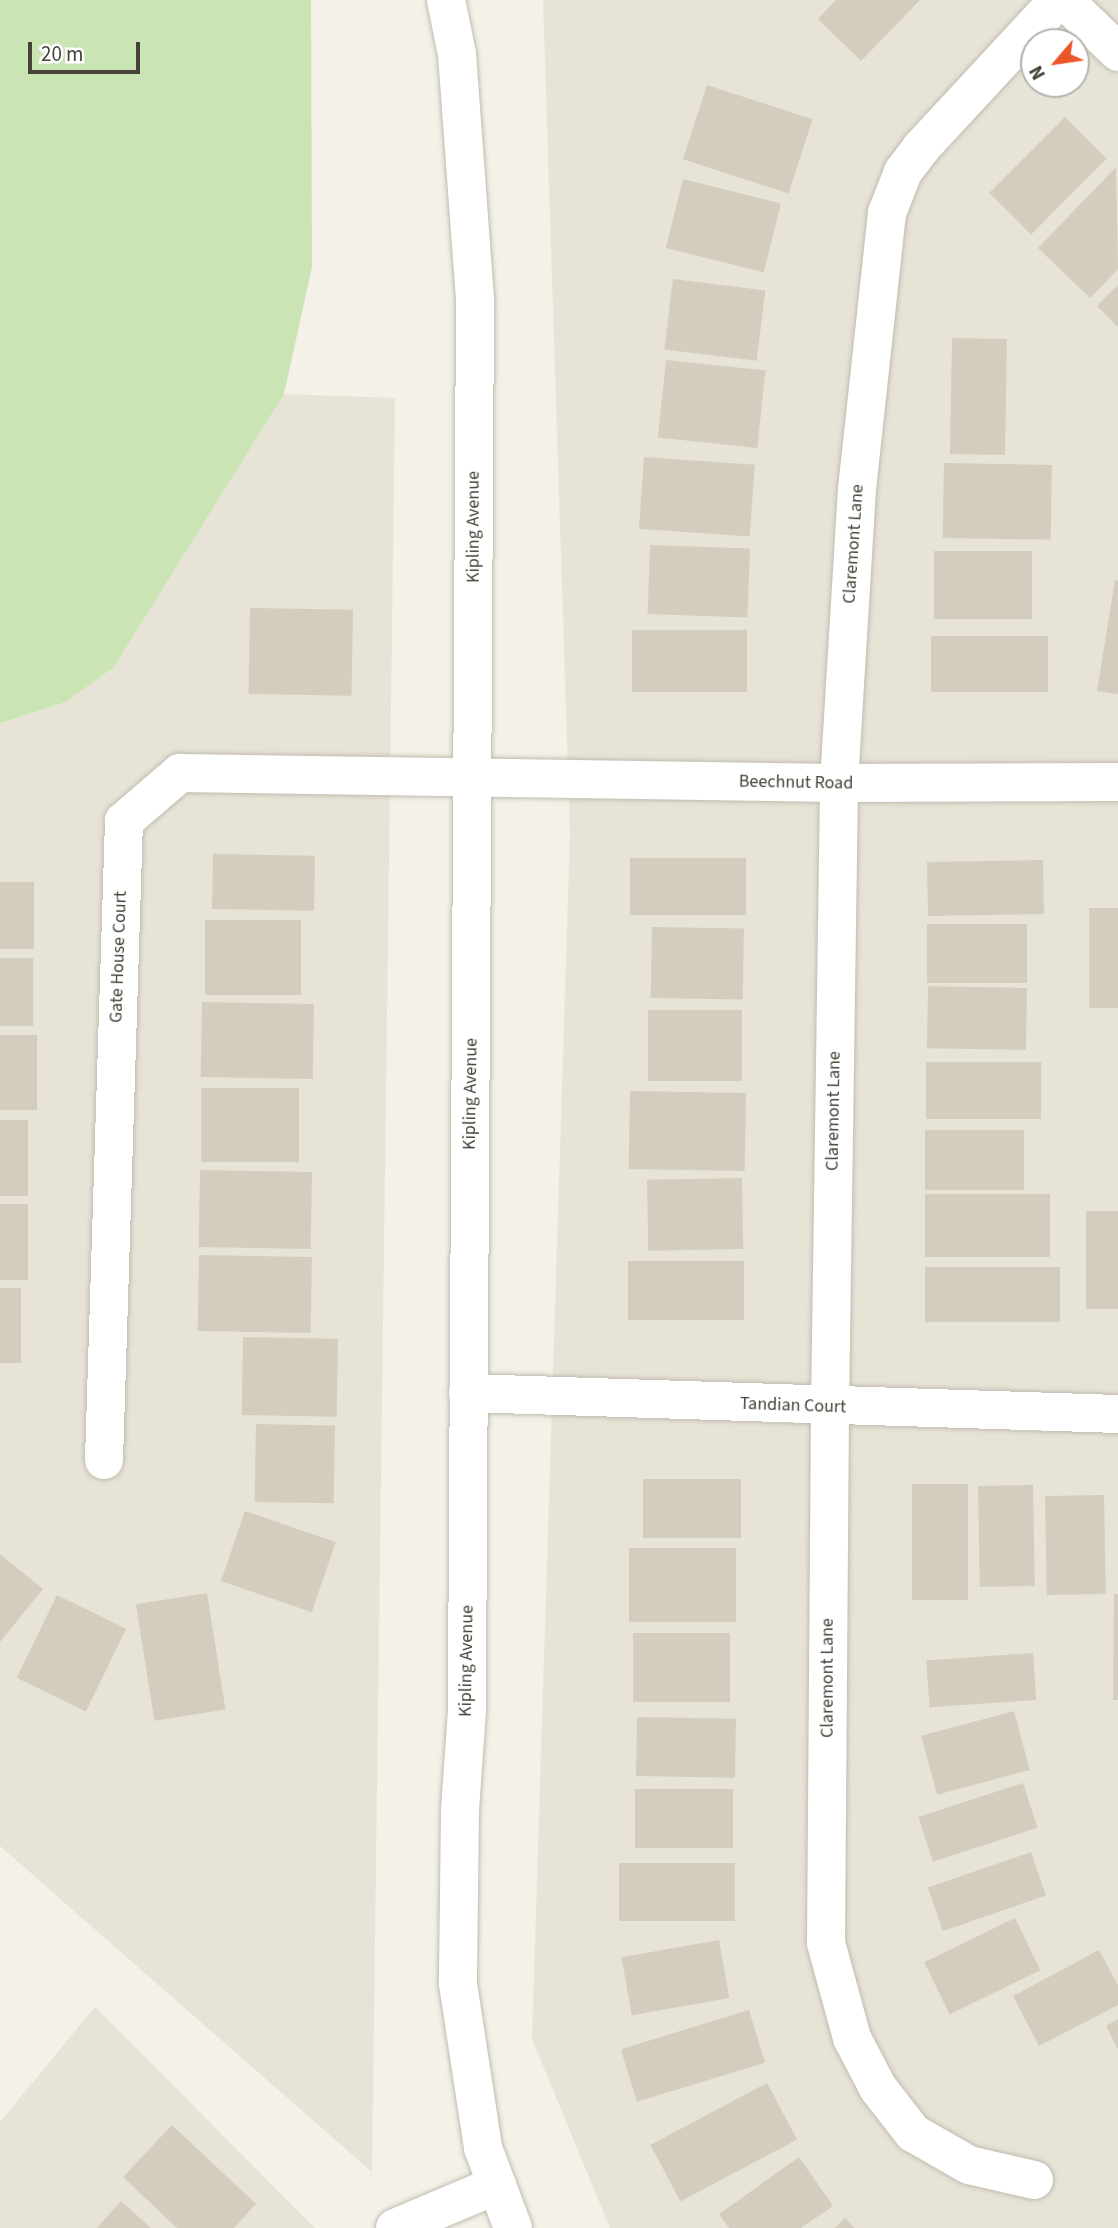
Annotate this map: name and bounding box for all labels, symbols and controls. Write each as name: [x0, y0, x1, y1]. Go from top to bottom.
scale bar: [32, 28, 144, 72]
north arrow: [1020, 28, 1090, 98]
text: 20 m: [41, 39, 83, 69]
text: N: [1023, 60, 1053, 85]
street label: Kipling Avenue: [463, 471, 485, 583]
street label: Claremont Lane: [839, 484, 869, 604]
street label: Beechnut Road: [739, 771, 853, 795]
street label: Gate House Court: [106, 891, 132, 1023]
street label: Kipling Avenue: [459, 1038, 483, 1150]
street label: Claremont Lane: [822, 1051, 846, 1171]
street label: Tandian Court: [739, 1393, 847, 1419]
street label: Kipling Avenue: [455, 1605, 479, 1717]
street label: Claremont Lane: [817, 1618, 839, 1738]

